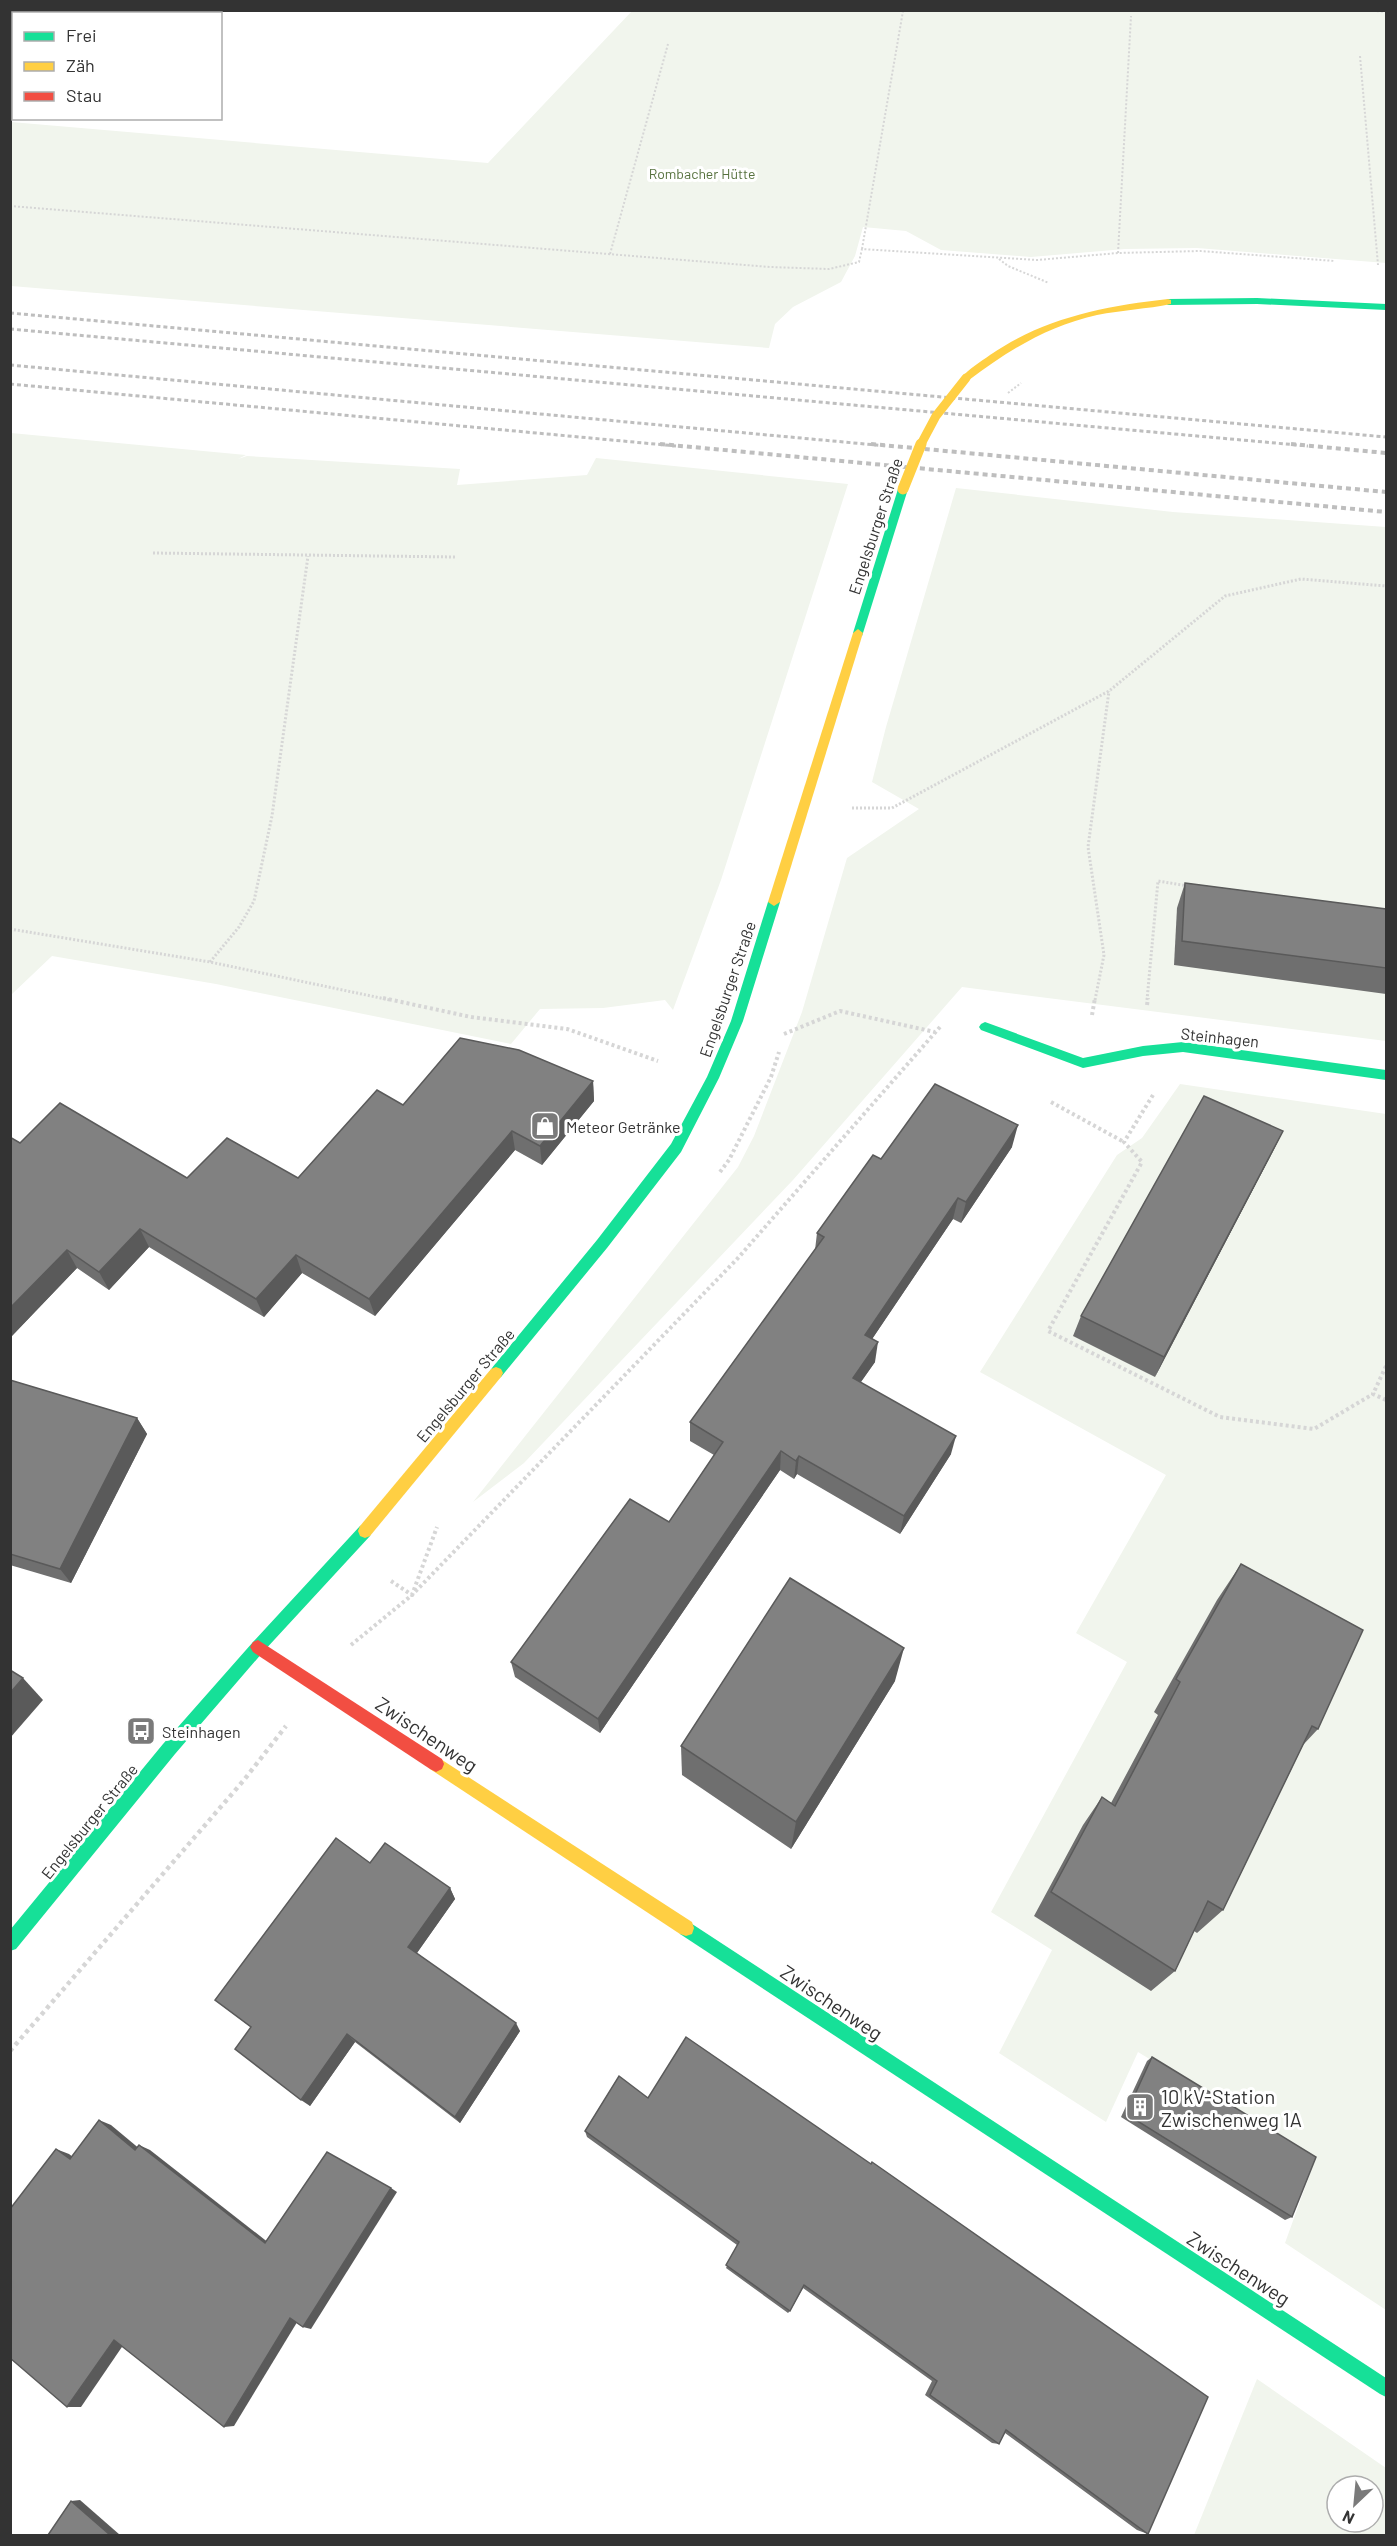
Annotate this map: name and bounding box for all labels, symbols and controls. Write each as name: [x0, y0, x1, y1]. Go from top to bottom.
legend: [12, 12, 222, 120]
text: Frei: [66, 24, 97, 46]
text: Zäh: [66, 54, 95, 76]
text: Stau: [66, 84, 102, 106]
park label: Rombacher Hütte: [649, 165, 755, 182]
street label: Engelsburger Straße: [844, 455, 906, 597]
street label: Engelsburger Straße: [695, 919, 759, 1059]
street label: Steinhagen: [1180, 1023, 1260, 1051]
shop icon: Meteor Getränke: [529, 1110, 561, 1142]
place label: Meteor Getränke: [566, 1117, 681, 1136]
street label: Engelsburger Straße: [412, 1324, 518, 1446]
street label: Zwischenweg: [371, 1691, 483, 1777]
bus stop icon: Steinhagen: [125, 1715, 157, 1747]
place label: Steinhagen: [162, 1722, 241, 1741]
street label: Engelsburger Straße: [37, 1760, 141, 1882]
street label: Zwischenweg: [776, 1959, 888, 2045]
place label: 10 kV-Station Zwischenweg 1A: [1161, 2084, 1302, 2131]
building icon: 10 kV-Station Zwischenweg 1A: [1124, 2091, 1156, 2123]
street label: Zwischenweg: [1183, 2226, 1295, 2310]
north arrow: [1325, 2474, 1385, 2534]
text: N: [1339, 2507, 1357, 2529]

